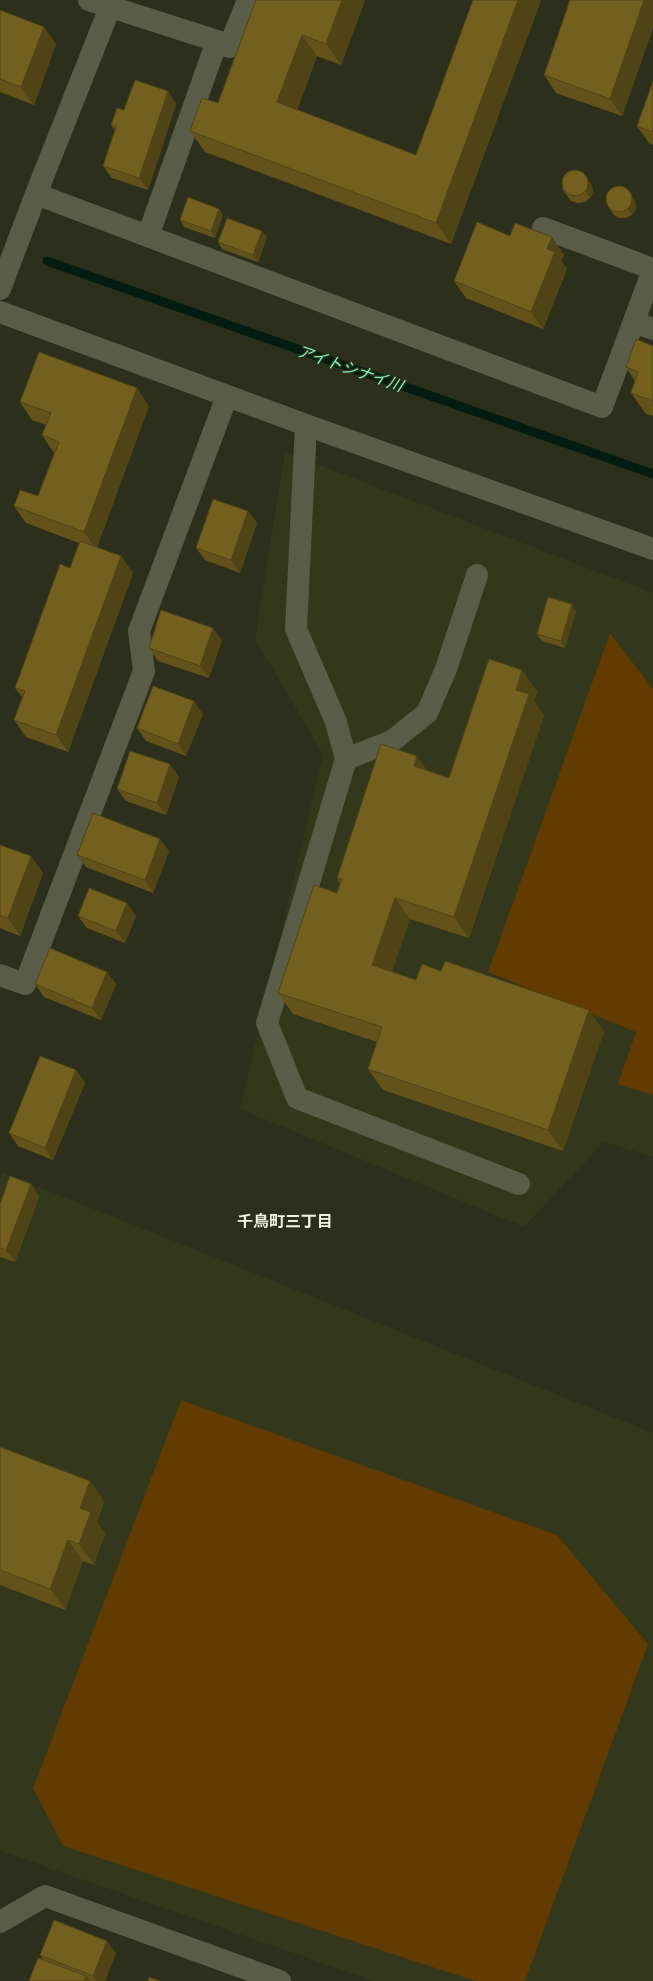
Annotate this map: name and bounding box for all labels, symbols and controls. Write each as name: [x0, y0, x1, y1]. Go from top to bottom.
water label: アイトシナイ川: [294, 340, 408, 397]
district label: 千鳥町三丁目: [237, 1211, 333, 1232]

